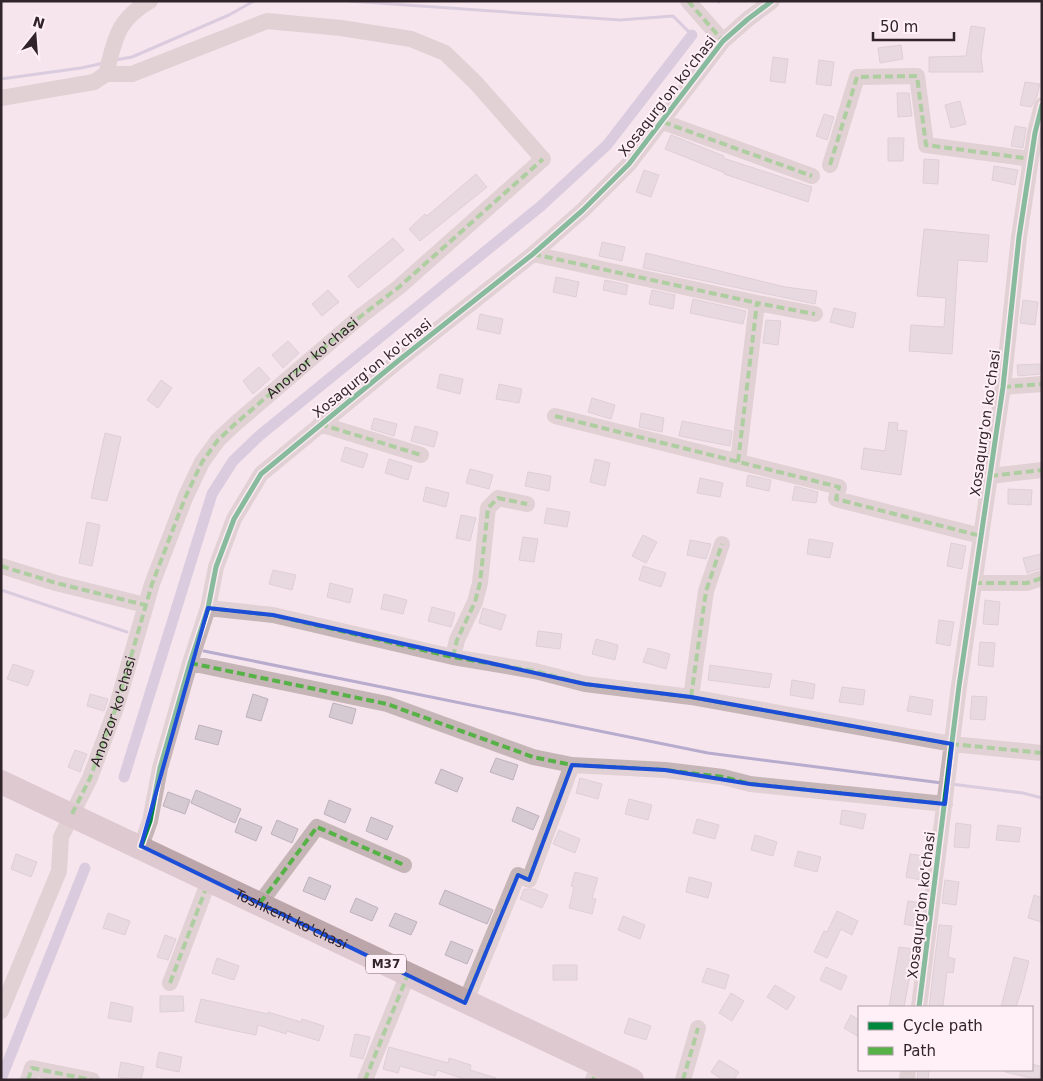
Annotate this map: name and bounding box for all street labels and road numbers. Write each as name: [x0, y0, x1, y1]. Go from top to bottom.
street label: Xosaqurg'on ko'chasi: [615, 33, 719, 159]
street label: Anorzor ko'chasi: [263, 314, 361, 402]
street label: Xosaqurg'on ko'chasi: [309, 315, 435, 421]
street label: Xosaqurg'on ko'chasi: [967, 348, 1003, 498]
street label: Anorzor ko'chasi: [87, 654, 139, 769]
street label: Xosaqurg'on ko'chasi: [904, 830, 938, 980]
street label: Toshkent ko'chasi: [232, 885, 350, 952]
road number: M37: [366, 954, 406, 974]

